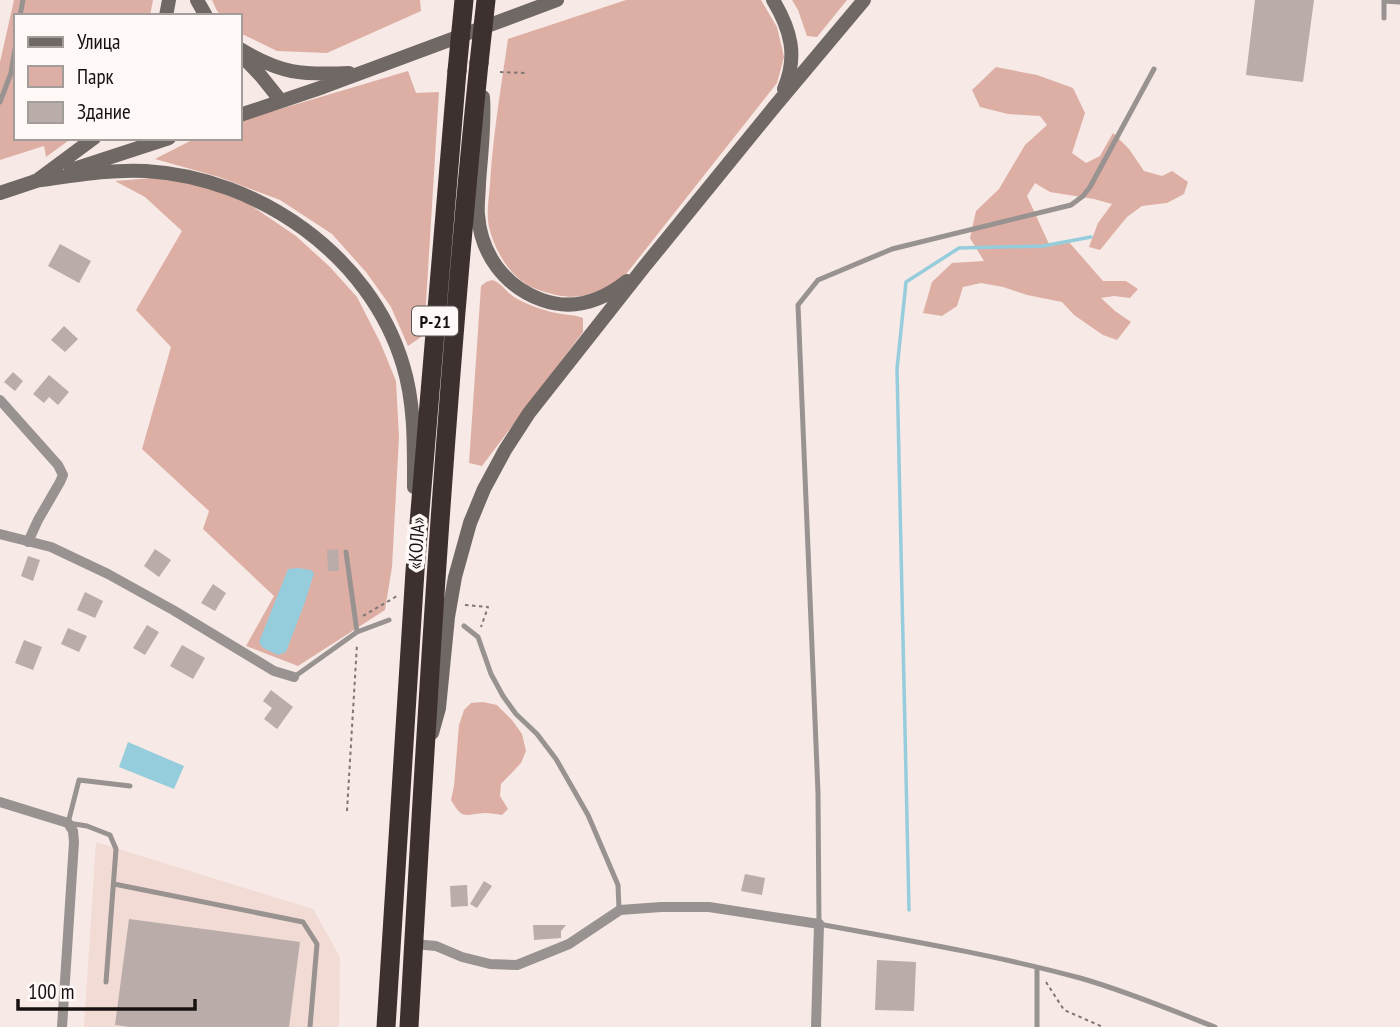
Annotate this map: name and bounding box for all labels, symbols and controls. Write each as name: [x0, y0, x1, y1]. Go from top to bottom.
legend: [14, 14, 242, 140]
text: Улица: [77, 28, 120, 55]
text: Парк: [77, 63, 114, 90]
text: Здание: [77, 98, 131, 125]
road number: Р-21: [412, 306, 458, 335]
street label: «КОЛА»: [402, 516, 430, 570]
scale bar: [18, 968, 194, 1012]
text: 100 m: [28, 978, 74, 1005]

